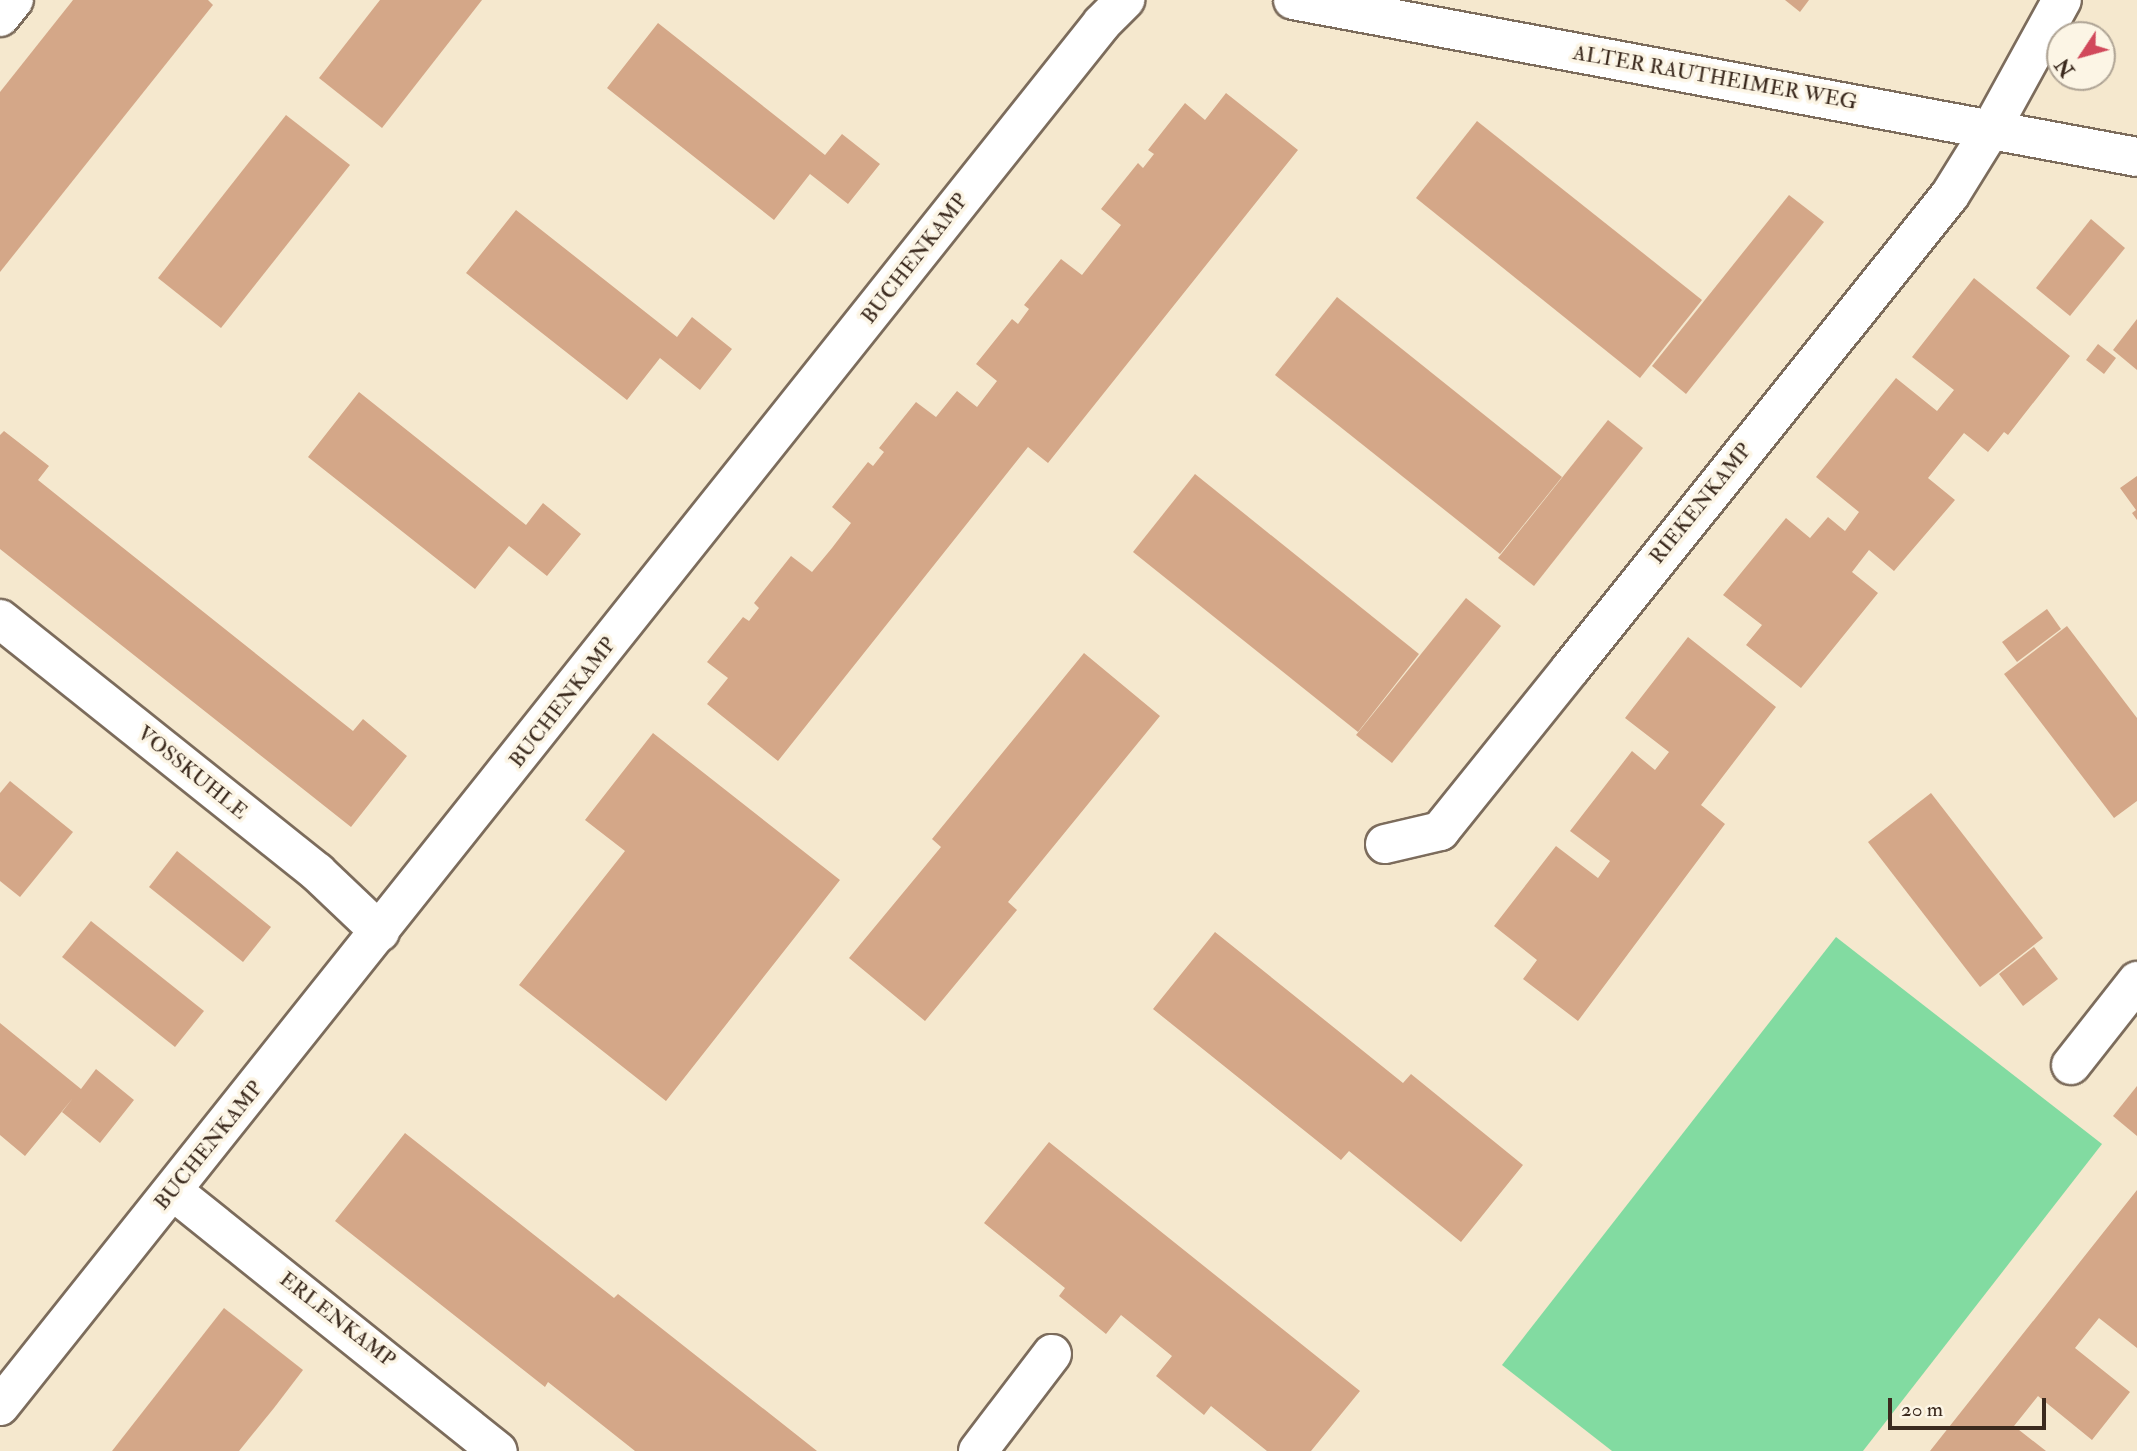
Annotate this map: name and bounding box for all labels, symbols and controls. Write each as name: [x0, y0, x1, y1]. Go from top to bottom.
north arrow: [2046, 21, 2116, 91]
street label: ALTER RAUTHEIMER WEG: [1571, 41, 1859, 115]
text: N: [2051, 53, 2080, 81]
street label: BUCHENKAMP: [856, 189, 974, 329]
street label: RIEKENKAMP: [1645, 439, 1757, 569]
street label: BUCHENKAMP: [504, 633, 622, 773]
street label: VOSSKUHLE: [132, 721, 252, 825]
street label: BUCHENKAMP: [149, 1077, 269, 1215]
street label: ERLENKAMP: [274, 1267, 400, 1373]
scale bar: [1892, 1384, 2050, 1428]
text: 20 m: [1901, 1396, 1943, 1423]

